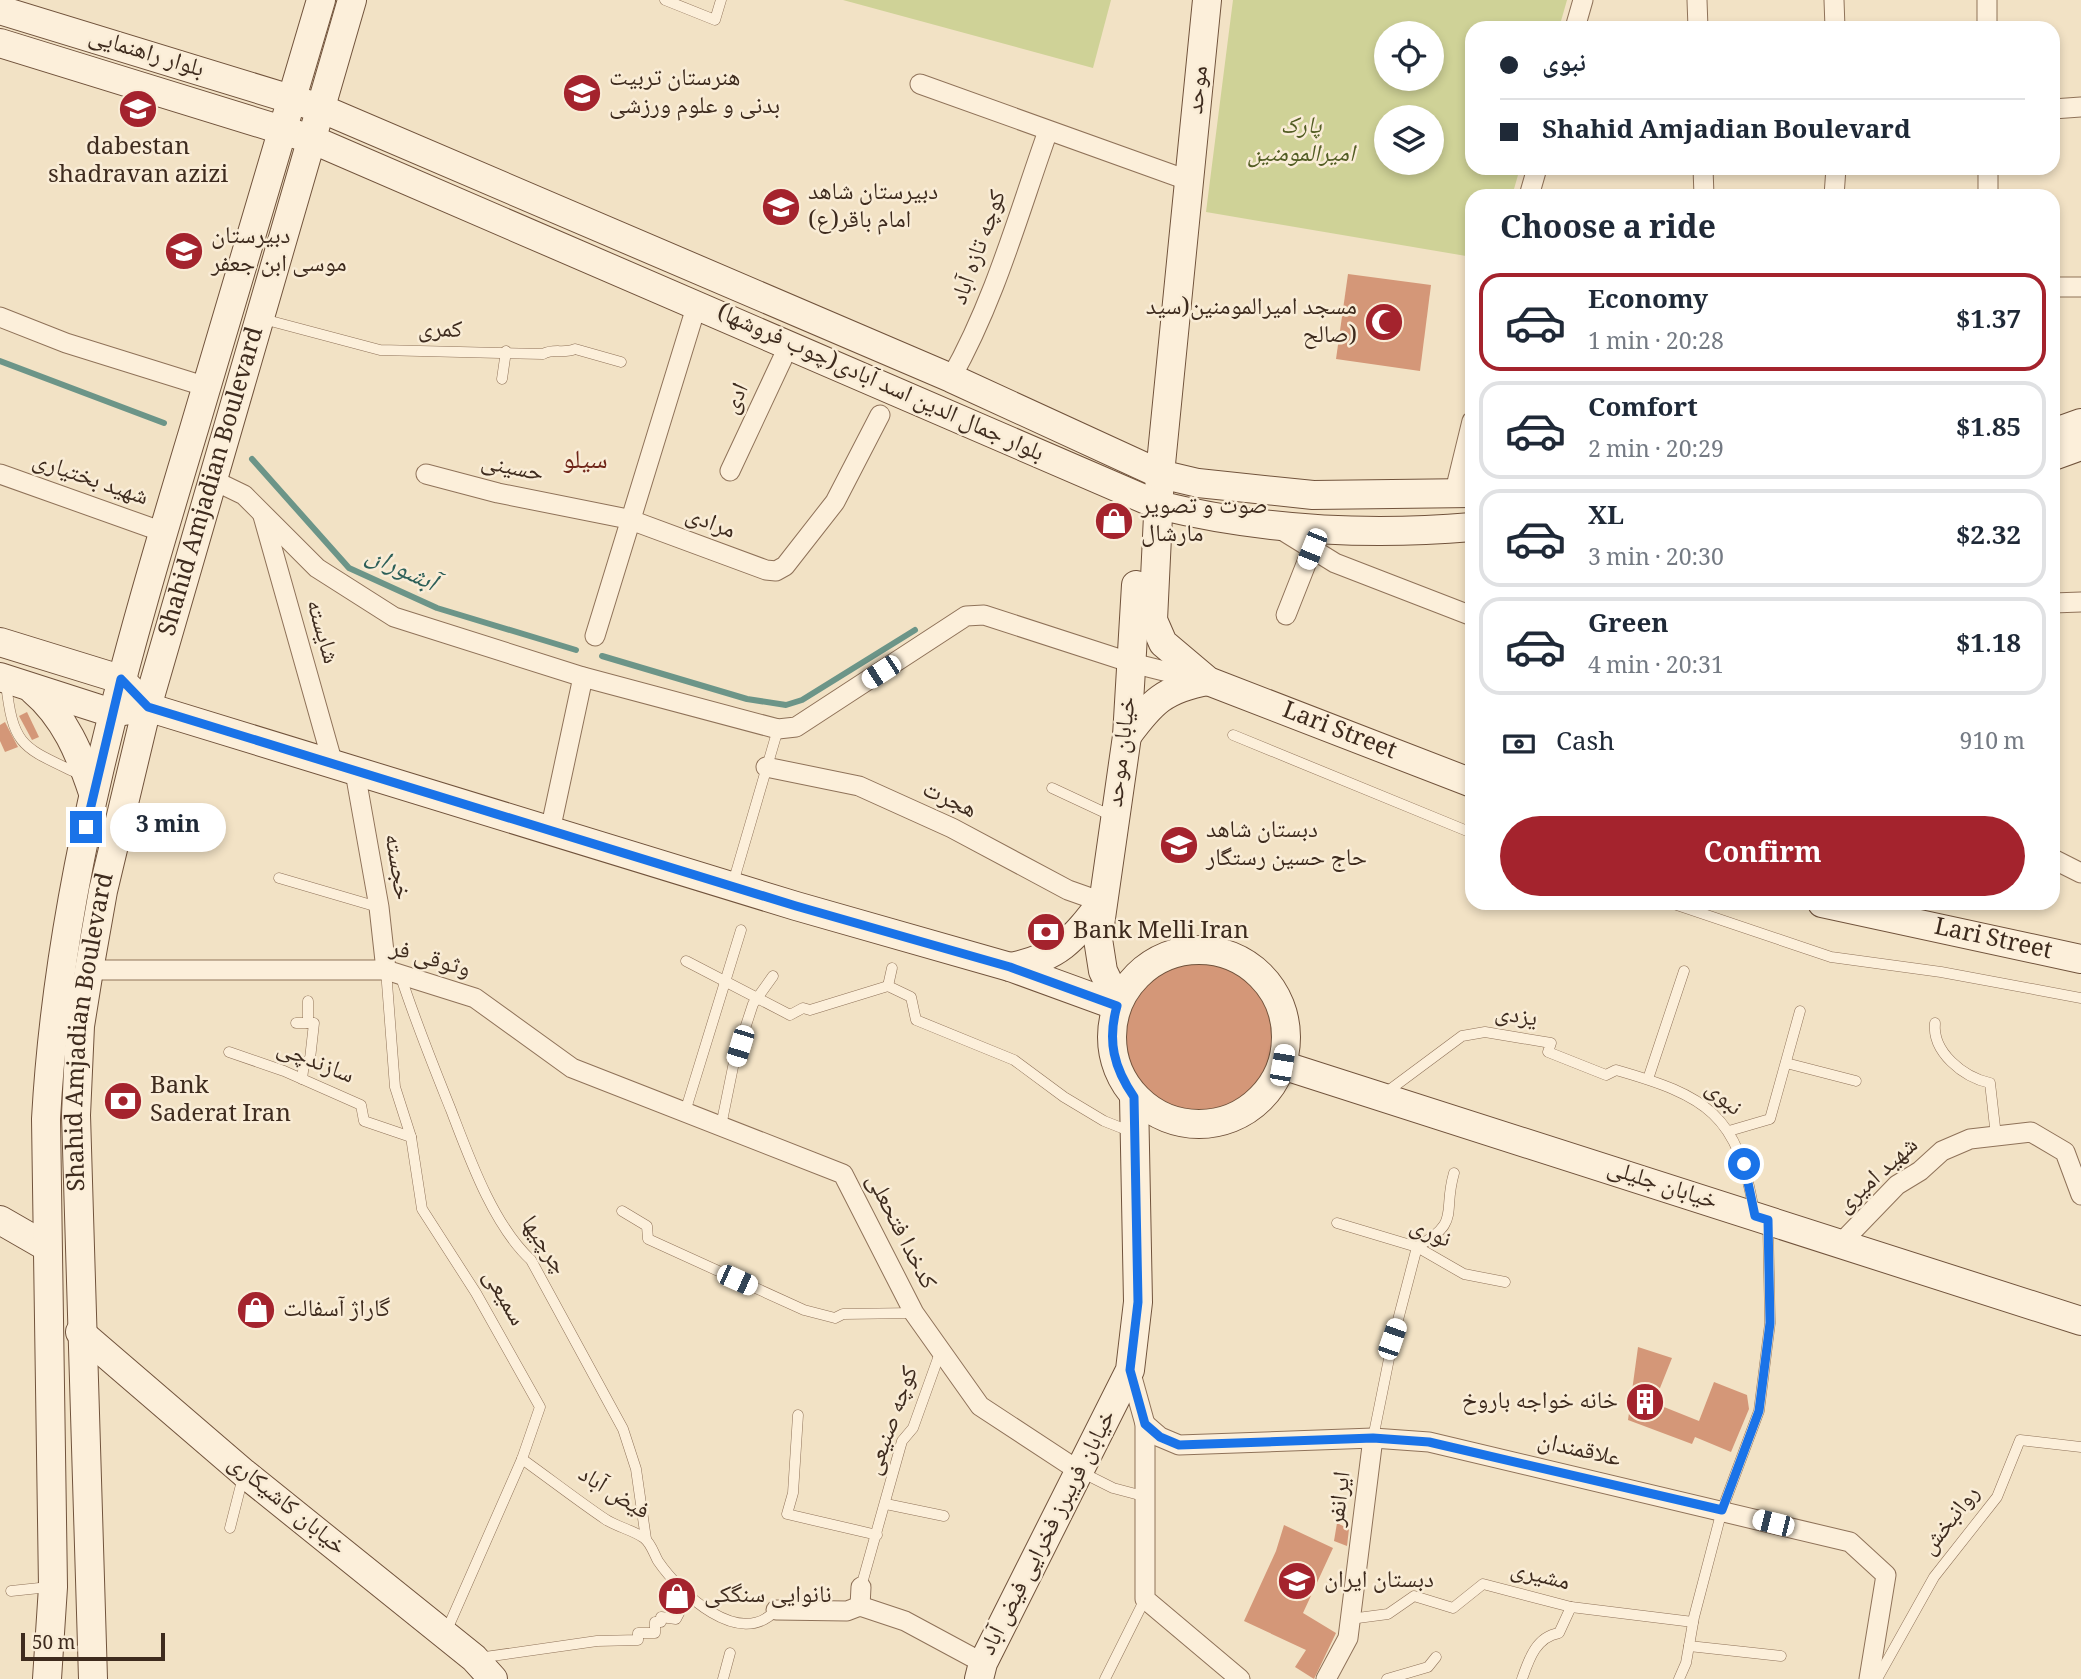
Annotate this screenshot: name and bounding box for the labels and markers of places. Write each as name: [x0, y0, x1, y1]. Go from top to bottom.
place label: هنرستان تربیت بدنی و علوم ورزشی: [609, 59, 780, 128]
school or university icon: هنرستان تربیت بدنی و علوم ورزشی: [561, 72, 603, 114]
school or university icon: dabestan shadravan azizi: [117, 88, 159, 130]
place label: dabestan shadravan azizi: [48, 128, 228, 197]
place label: دبیرستان شاهد امام باقر(ع): [808, 173, 938, 242]
school or university icon: دبیرستان شاهد امام باقر(ع): [760, 186, 802, 228]
place label: دبیرستان موسی ابن جعفر: [210, 217, 347, 286]
school or university icon: دبیرستان موسی ابن جعفر: [163, 230, 205, 272]
place label: مسجد امیرالمومنین(سید صالح): [1146, 288, 1357, 357]
mosque icon: مسجد امیرالمومنین(سید صالح): [1363, 301, 1405, 343]
place label: صوت و تصویر مارشال: [1140, 487, 1268, 556]
shop icon: صوت و تصویر مارشال: [1093, 500, 1135, 542]
place label: دبستان شاهد حاج حسین رستگار: [1205, 811, 1367, 880]
school or university icon: دبستان شاهد حاج حسین رستگار: [1158, 824, 1200, 866]
bank icon: Bank Melli Iran: [1025, 911, 1067, 953]
place label: Bank Melli Iran: [1073, 912, 1249, 953]
place label: Bank Saderat Iran: [150, 1067, 291, 1136]
bank icon: Bank Saderat Iran: [102, 1080, 144, 1122]
shop icon: گاراژ آسفالت: [235, 1289, 277, 1331]
place label: گاراژ آسفالت: [283, 1290, 390, 1331]
building icon: خانه خواجه باروخ: [1624, 1381, 1666, 1423]
place label: خانه خواجه باروخ: [1462, 1382, 1618, 1423]
school or university icon: دبستان ایران: [1276, 1560, 1318, 1602]
place label: دبستان ایران: [1324, 1561, 1434, 1602]
shop icon: نانوایی سنگکی: [656, 1575, 698, 1617]
place label: نانوایی سنگکی: [704, 1576, 832, 1617]

